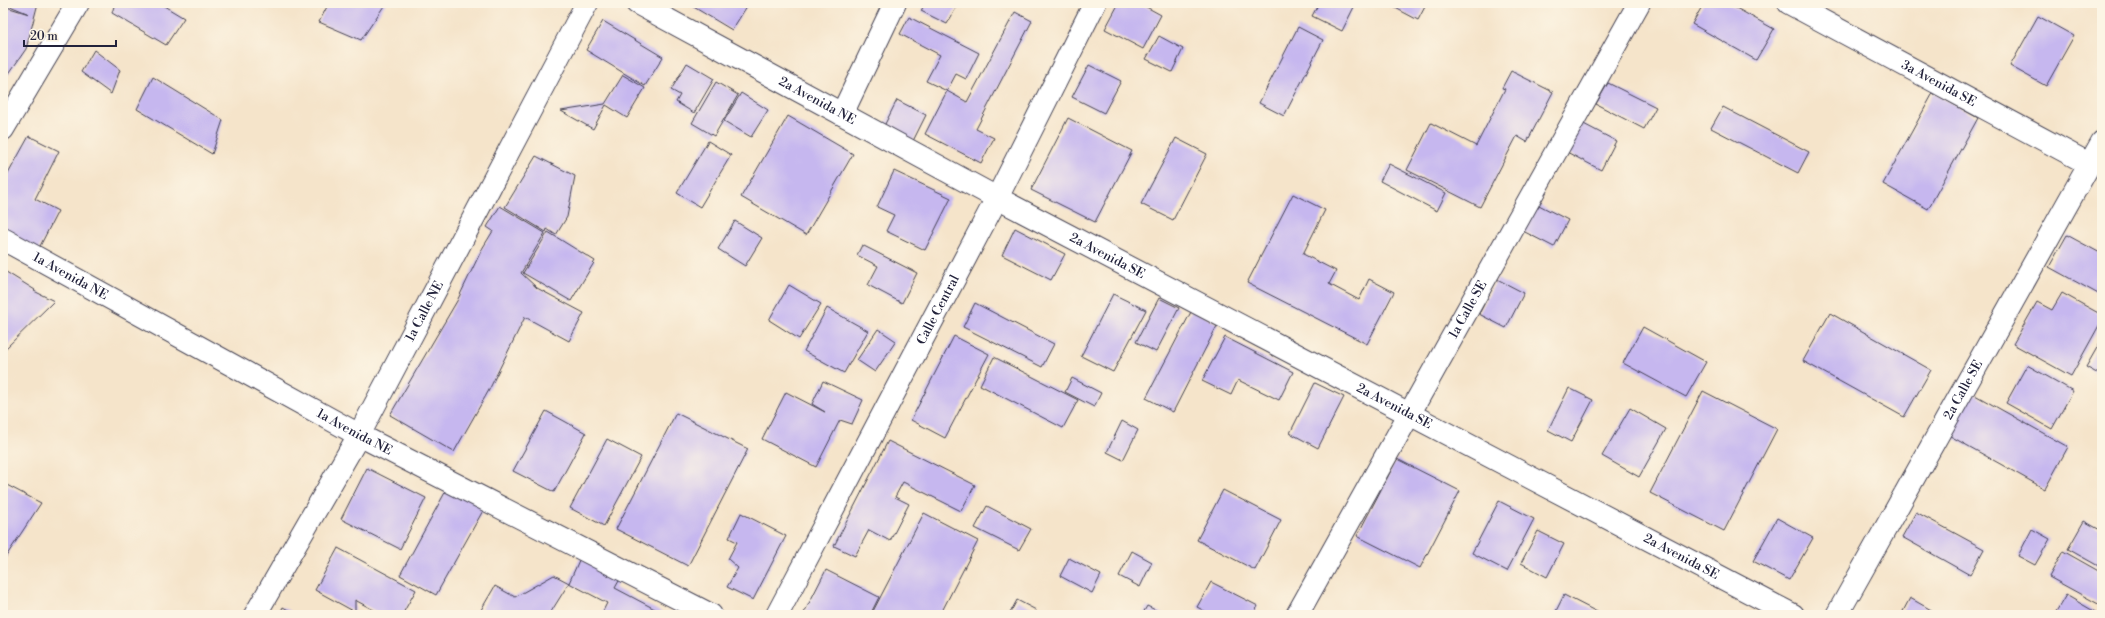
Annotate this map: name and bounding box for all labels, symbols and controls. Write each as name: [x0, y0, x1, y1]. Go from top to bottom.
scale bar: [24, 22, 116, 48]
text: 20 m: [30, 29, 58, 44]
street label: 3a Avenida SE: [1899, 57, 1979, 110]
street label: 2a Avenida NE: [776, 73, 859, 128]
street label: 2a Avenida SE: [1067, 229, 1148, 282]
street label: 1a Avenida NE: [30, 249, 111, 303]
street label: Calle Central: [913, 272, 963, 347]
street label: 1a Calle NE: [402, 278, 447, 344]
street label: 1a Calle SE: [1445, 278, 1490, 341]
street label: 2a Calle SE: [1940, 357, 1986, 422]
street label: 2a Avenida SE: [1354, 380, 1435, 433]
street label: 1a Avenida NE: [314, 405, 395, 459]
street label: 2a Avenida SE: [1641, 530, 1722, 583]

